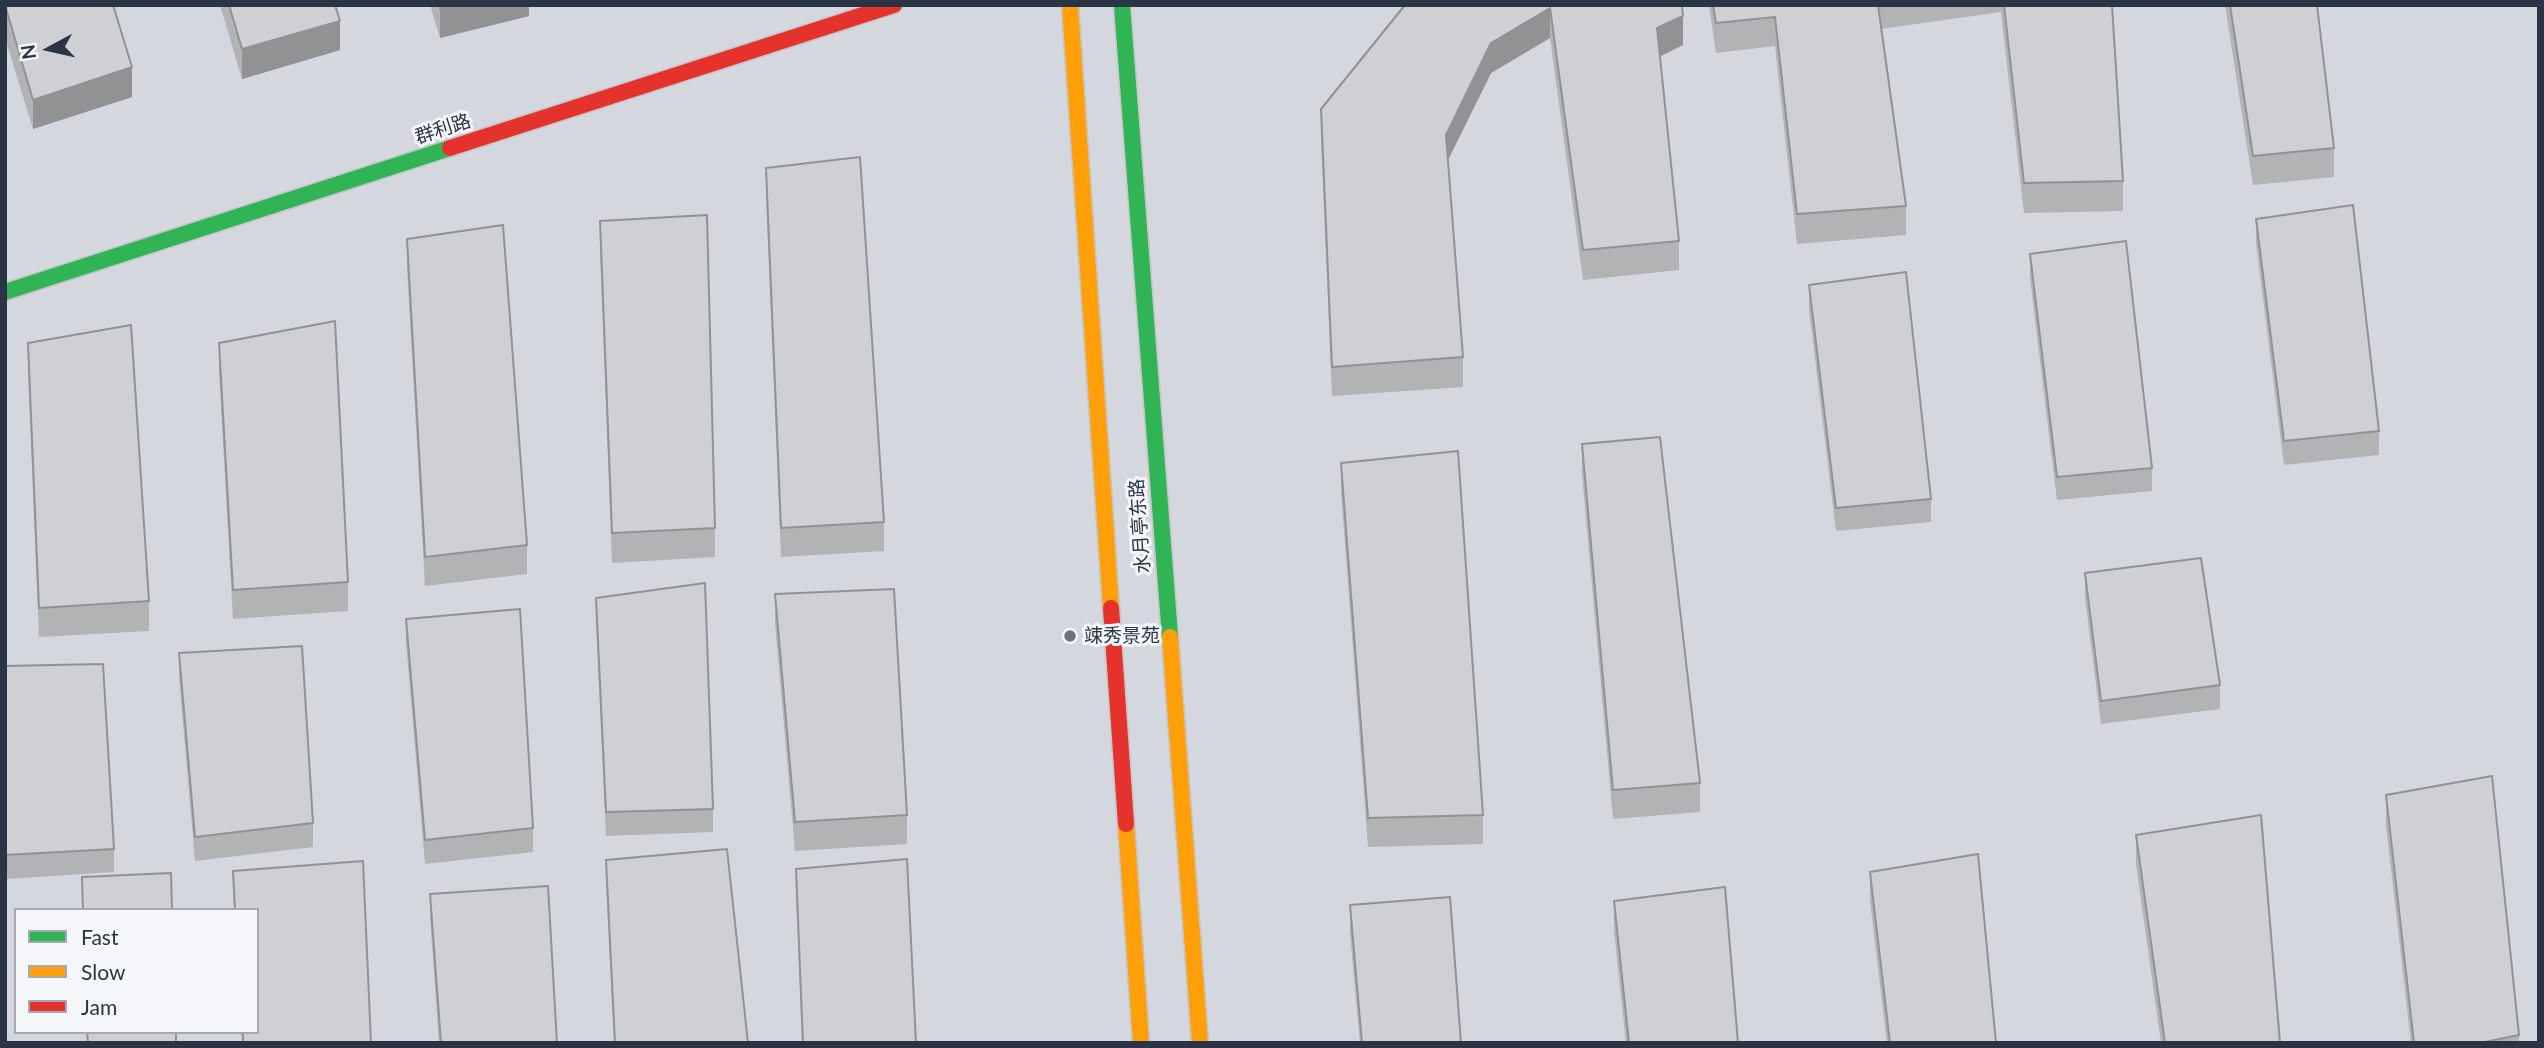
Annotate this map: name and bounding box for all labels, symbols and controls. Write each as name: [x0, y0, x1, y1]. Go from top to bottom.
north arrow: [14, 14, 84, 84]
text: N: [15, 43, 40, 61]
street label: 群利路: [412, 109, 474, 149]
street label: 水月亭东路: [1125, 478, 1155, 574]
place label: 竦秀景苑: [1084, 625, 1160, 647]
marker: 竦秀景苑: [1062, 628, 1078, 644]
legend: [14, 908, 259, 1034]
text: Fast: [81, 924, 118, 949]
text: Slow: [81, 959, 125, 984]
text: Jam: [81, 994, 117, 1019]

